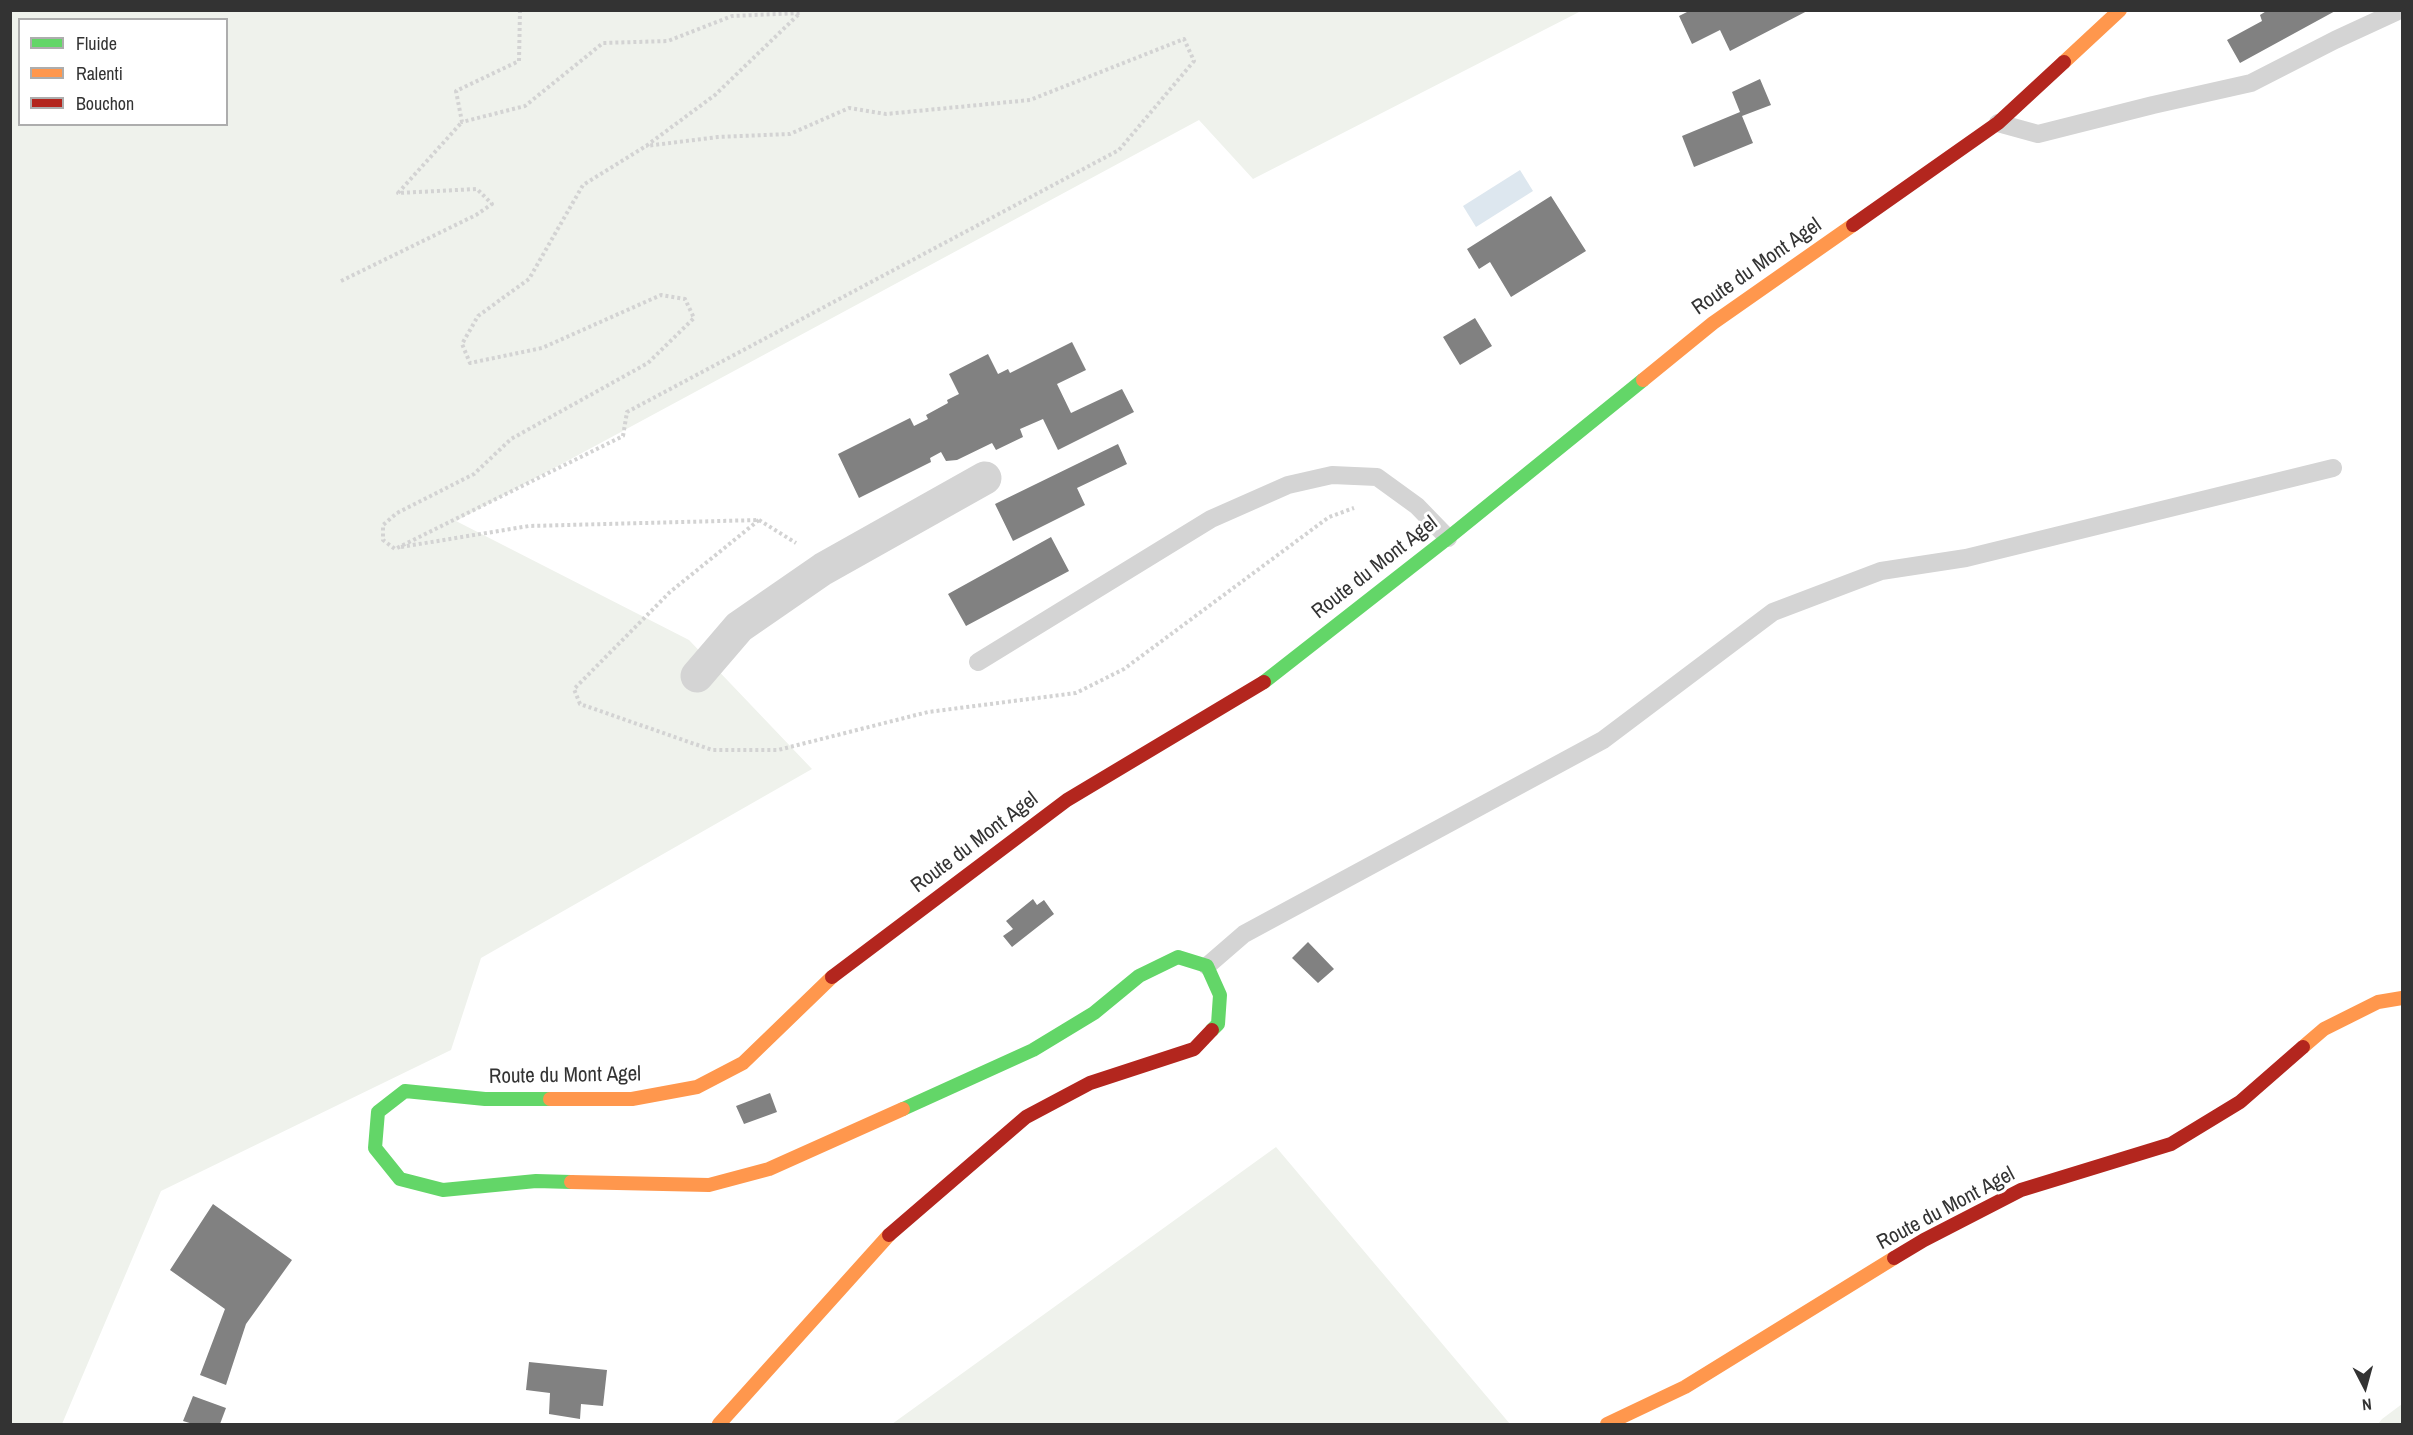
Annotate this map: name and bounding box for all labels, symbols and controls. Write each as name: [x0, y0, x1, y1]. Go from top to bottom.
legend: [18, 18, 228, 126]
text: Fluide: [76, 31, 117, 56]
text: Ralenti: [76, 61, 123, 86]
text: Bouchon: [76, 91, 134, 116]
street label: Route du Mont Agel: [1687, 213, 1827, 321]
street label: Route du Mont Agel: [1307, 511, 1443, 625]
street label: Route du Mont Agel: [907, 787, 1043, 899]
street label: Route du Mont Agel: [489, 1062, 641, 1090]
street label: Route du Mont Agel: [1873, 1162, 2019, 1256]
north arrow: [2335, 1357, 2395, 1417]
text: N: [2361, 1393, 2373, 1416]

